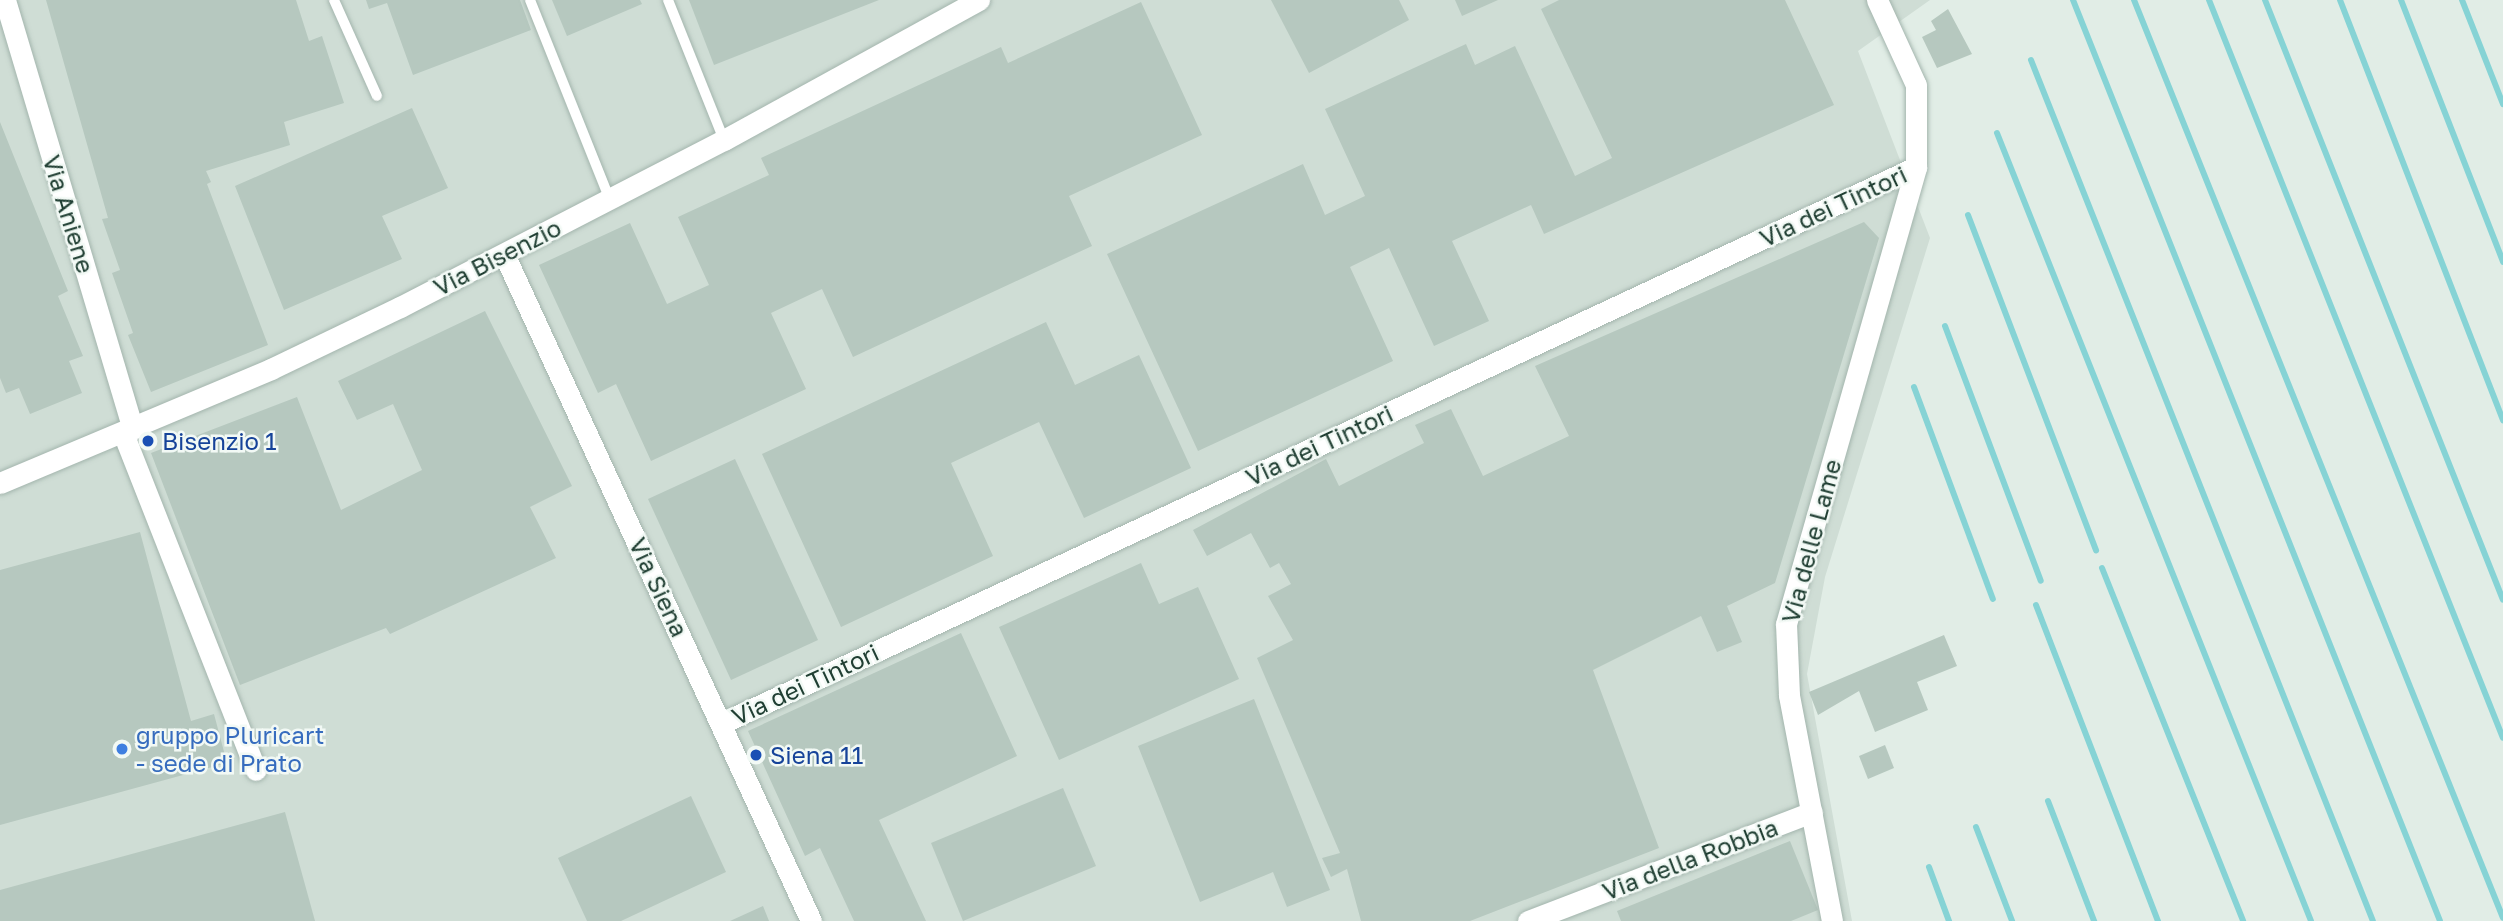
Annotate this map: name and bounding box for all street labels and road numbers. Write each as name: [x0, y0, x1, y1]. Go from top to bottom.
street label: Via Aniene: [37, 151, 101, 277]
street label: Via dei Tintori: [1755, 159, 1911, 253]
street label: Via Bisenzio: [429, 213, 565, 301]
street label: Via dei Tintori: [1241, 398, 1397, 492]
street label: Via delle Lame: [1775, 456, 1847, 626]
street label: Via Siena: [624, 533, 694, 641]
street label: Via dei Tintori: [727, 637, 883, 731]
street label: Via della Robbia: [1598, 812, 1782, 906]

